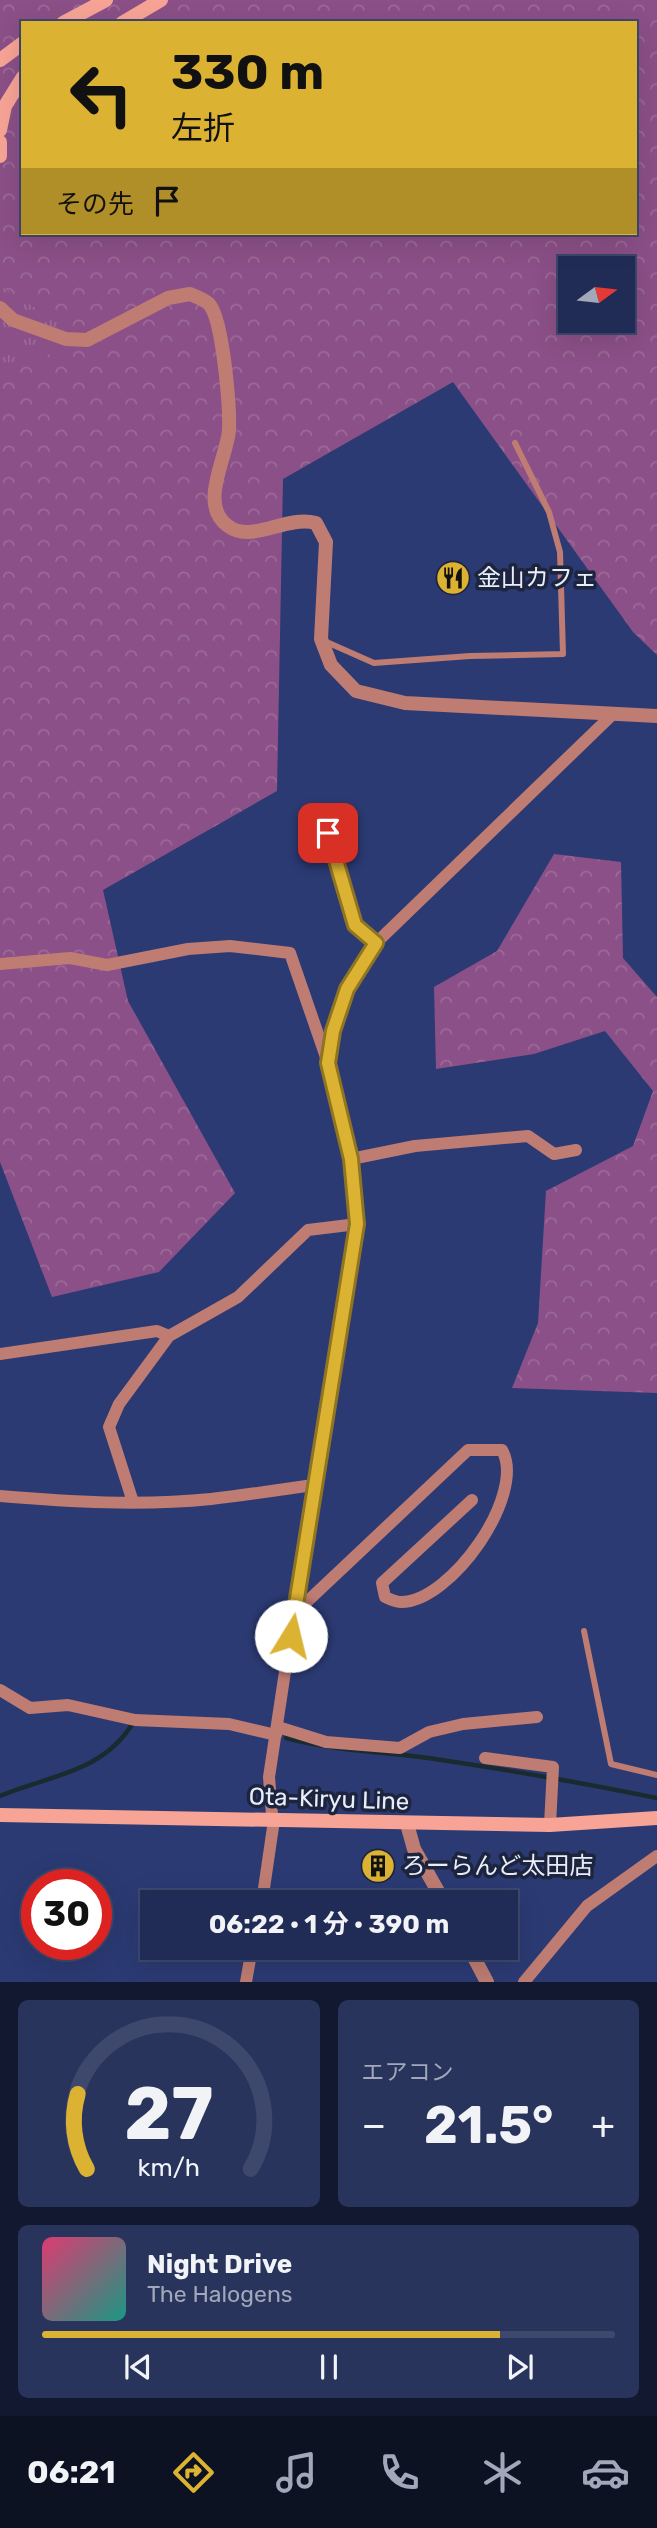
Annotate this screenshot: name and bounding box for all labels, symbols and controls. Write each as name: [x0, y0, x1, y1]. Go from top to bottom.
text: 330 m: [171, 43, 324, 101]
icon: left: [56, 49, 147, 140]
text: 左折: [171, 109, 235, 147]
icon: arrive: [148, 182, 186, 220]
text: その先: [56, 189, 134, 220]
north arrow: [558, 256, 635, 332]
map controls: [558, 256, 635, 333]
restaurant icon: 金山カフェ: [434, 559, 472, 597]
place label: 金山カフェ: [477, 564, 597, 592]
pin: [298, 803, 358, 863]
icon: arrive: [309, 814, 347, 852]
position arrow: [254, 1599, 328, 1673]
street label: Ota-Kiryu Line: [248, 1782, 410, 1816]
building icon: ろーらんど太田店: [359, 1847, 397, 1885]
place label: ろーらんど太田店: [402, 1852, 593, 1880]
speed limit sign: 30: [21, 1869, 112, 1960]
text: 06:22 · 1 分 · 390 m: [209, 1909, 449, 1940]
text: エアコン: [362, 2058, 454, 2086]
text: 27: [124, 2072, 213, 2158]
text: 21.5°: [424, 2094, 553, 2156]
text: −: [362, 2102, 386, 2148]
text: +: [591, 2102, 615, 2148]
text: km/h: [138, 2153, 200, 2182]
text: Night Drive: [147, 2249, 292, 2280]
text: The Halogens: [147, 2280, 293, 2308]
icon: previous: [119, 2348, 157, 2386]
icon: pause: [310, 2348, 348, 2386]
icon: next: [501, 2348, 539, 2386]
icon: directions: [169, 2448, 218, 2497]
icon: music: [272, 2448, 321, 2497]
icon: phone: [375, 2448, 424, 2497]
icon: climate: [478, 2448, 527, 2497]
icon: car: [581, 2448, 630, 2497]
text: 06:21: [27, 2453, 116, 2491]

